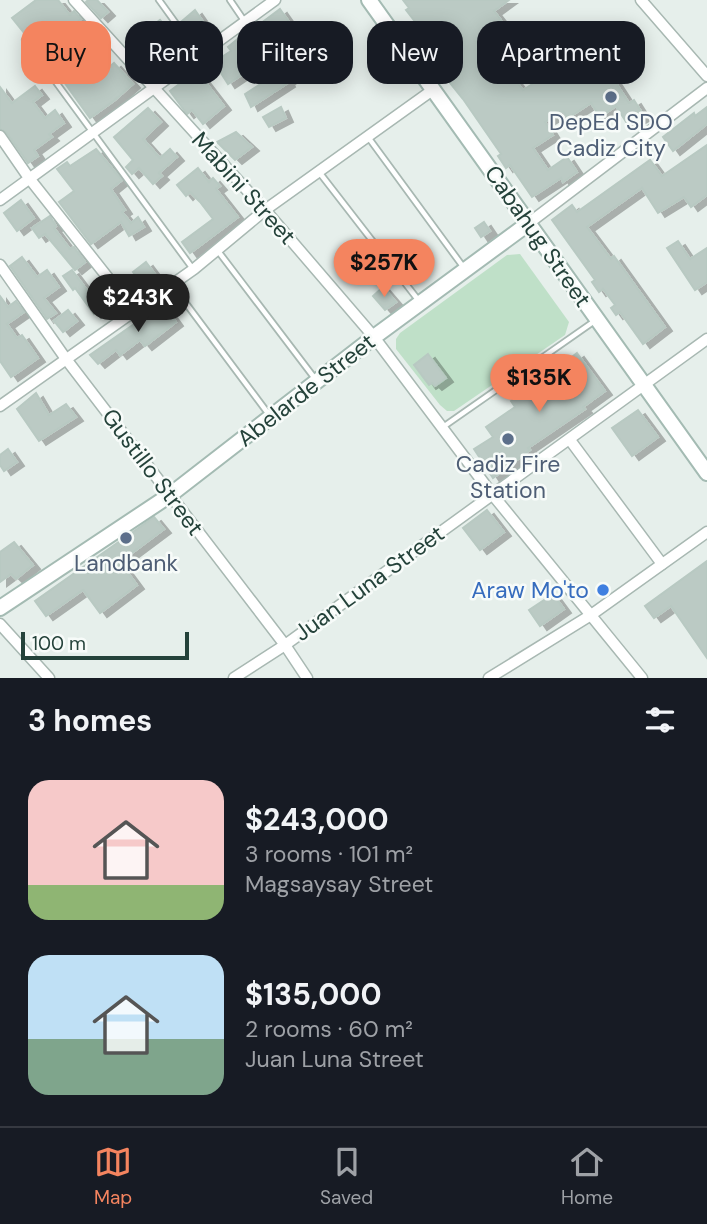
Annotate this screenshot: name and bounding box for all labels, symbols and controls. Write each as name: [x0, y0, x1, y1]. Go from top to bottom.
chip: Buy: [21, 21, 111, 84]
chip: Rent: [125, 21, 223, 84]
chip: Filters: [237, 21, 353, 84]
chip: New: [367, 21, 463, 84]
chip: Apartment: [477, 21, 645, 84]
marker: DepEd SDO Cadiz City: [603, 89, 619, 105]
place label: DepEd SDO Cadiz City: [549, 107, 673, 163]
street label: Mabini Street: [185, 125, 303, 251]
street label: Cabahug Street: [478, 159, 598, 313]
pin: $257K: [335, 240, 433, 299]
text: $257K: [350, 247, 418, 277]
pin: $243K: [89, 274, 187, 334]
text: $243K: [103, 282, 173, 312]
street label: Abelarde Street: [231, 327, 381, 453]
pin: $135K: [490, 354, 588, 414]
text: $135K: [506, 362, 572, 392]
street label: Gustillo Street: [95, 403, 211, 541]
marker: Cadiz Fire Station: [500, 431, 516, 447]
place label: Cadiz Fire Station: [456, 449, 560, 505]
street label: Juan Luna Street: [288, 518, 450, 648]
marker: Landbank: [118, 530, 134, 546]
place label: Landbank: [74, 548, 178, 578]
place label: Araw Mo'to: [471, 575, 589, 605]
marker: Araw Mo'to: [595, 582, 611, 598]
scale bar: [21, 629, 189, 661]
text: 100 m: [32, 631, 86, 656]
text: 3 homes: [28, 701, 152, 740]
icon: filters: [641, 701, 679, 739]
text: $243,000: [245, 800, 389, 839]
icon: home: [84, 808, 168, 892]
text: 3 rooms · 101 m²: [245, 839, 413, 869]
text: Magsaysay Street: [245, 869, 433, 899]
text: $135,000: [245, 975, 382, 1014]
icon: home: [84, 983, 168, 1067]
text: 2 rooms · 60 m²: [245, 1014, 413, 1044]
text: Juan Luna Street: [245, 1044, 424, 1074]
tab: Map: [94, 1143, 132, 1210]
tab: Saved: [320, 1143, 373, 1210]
tab: Home: [561, 1143, 613, 1210]

